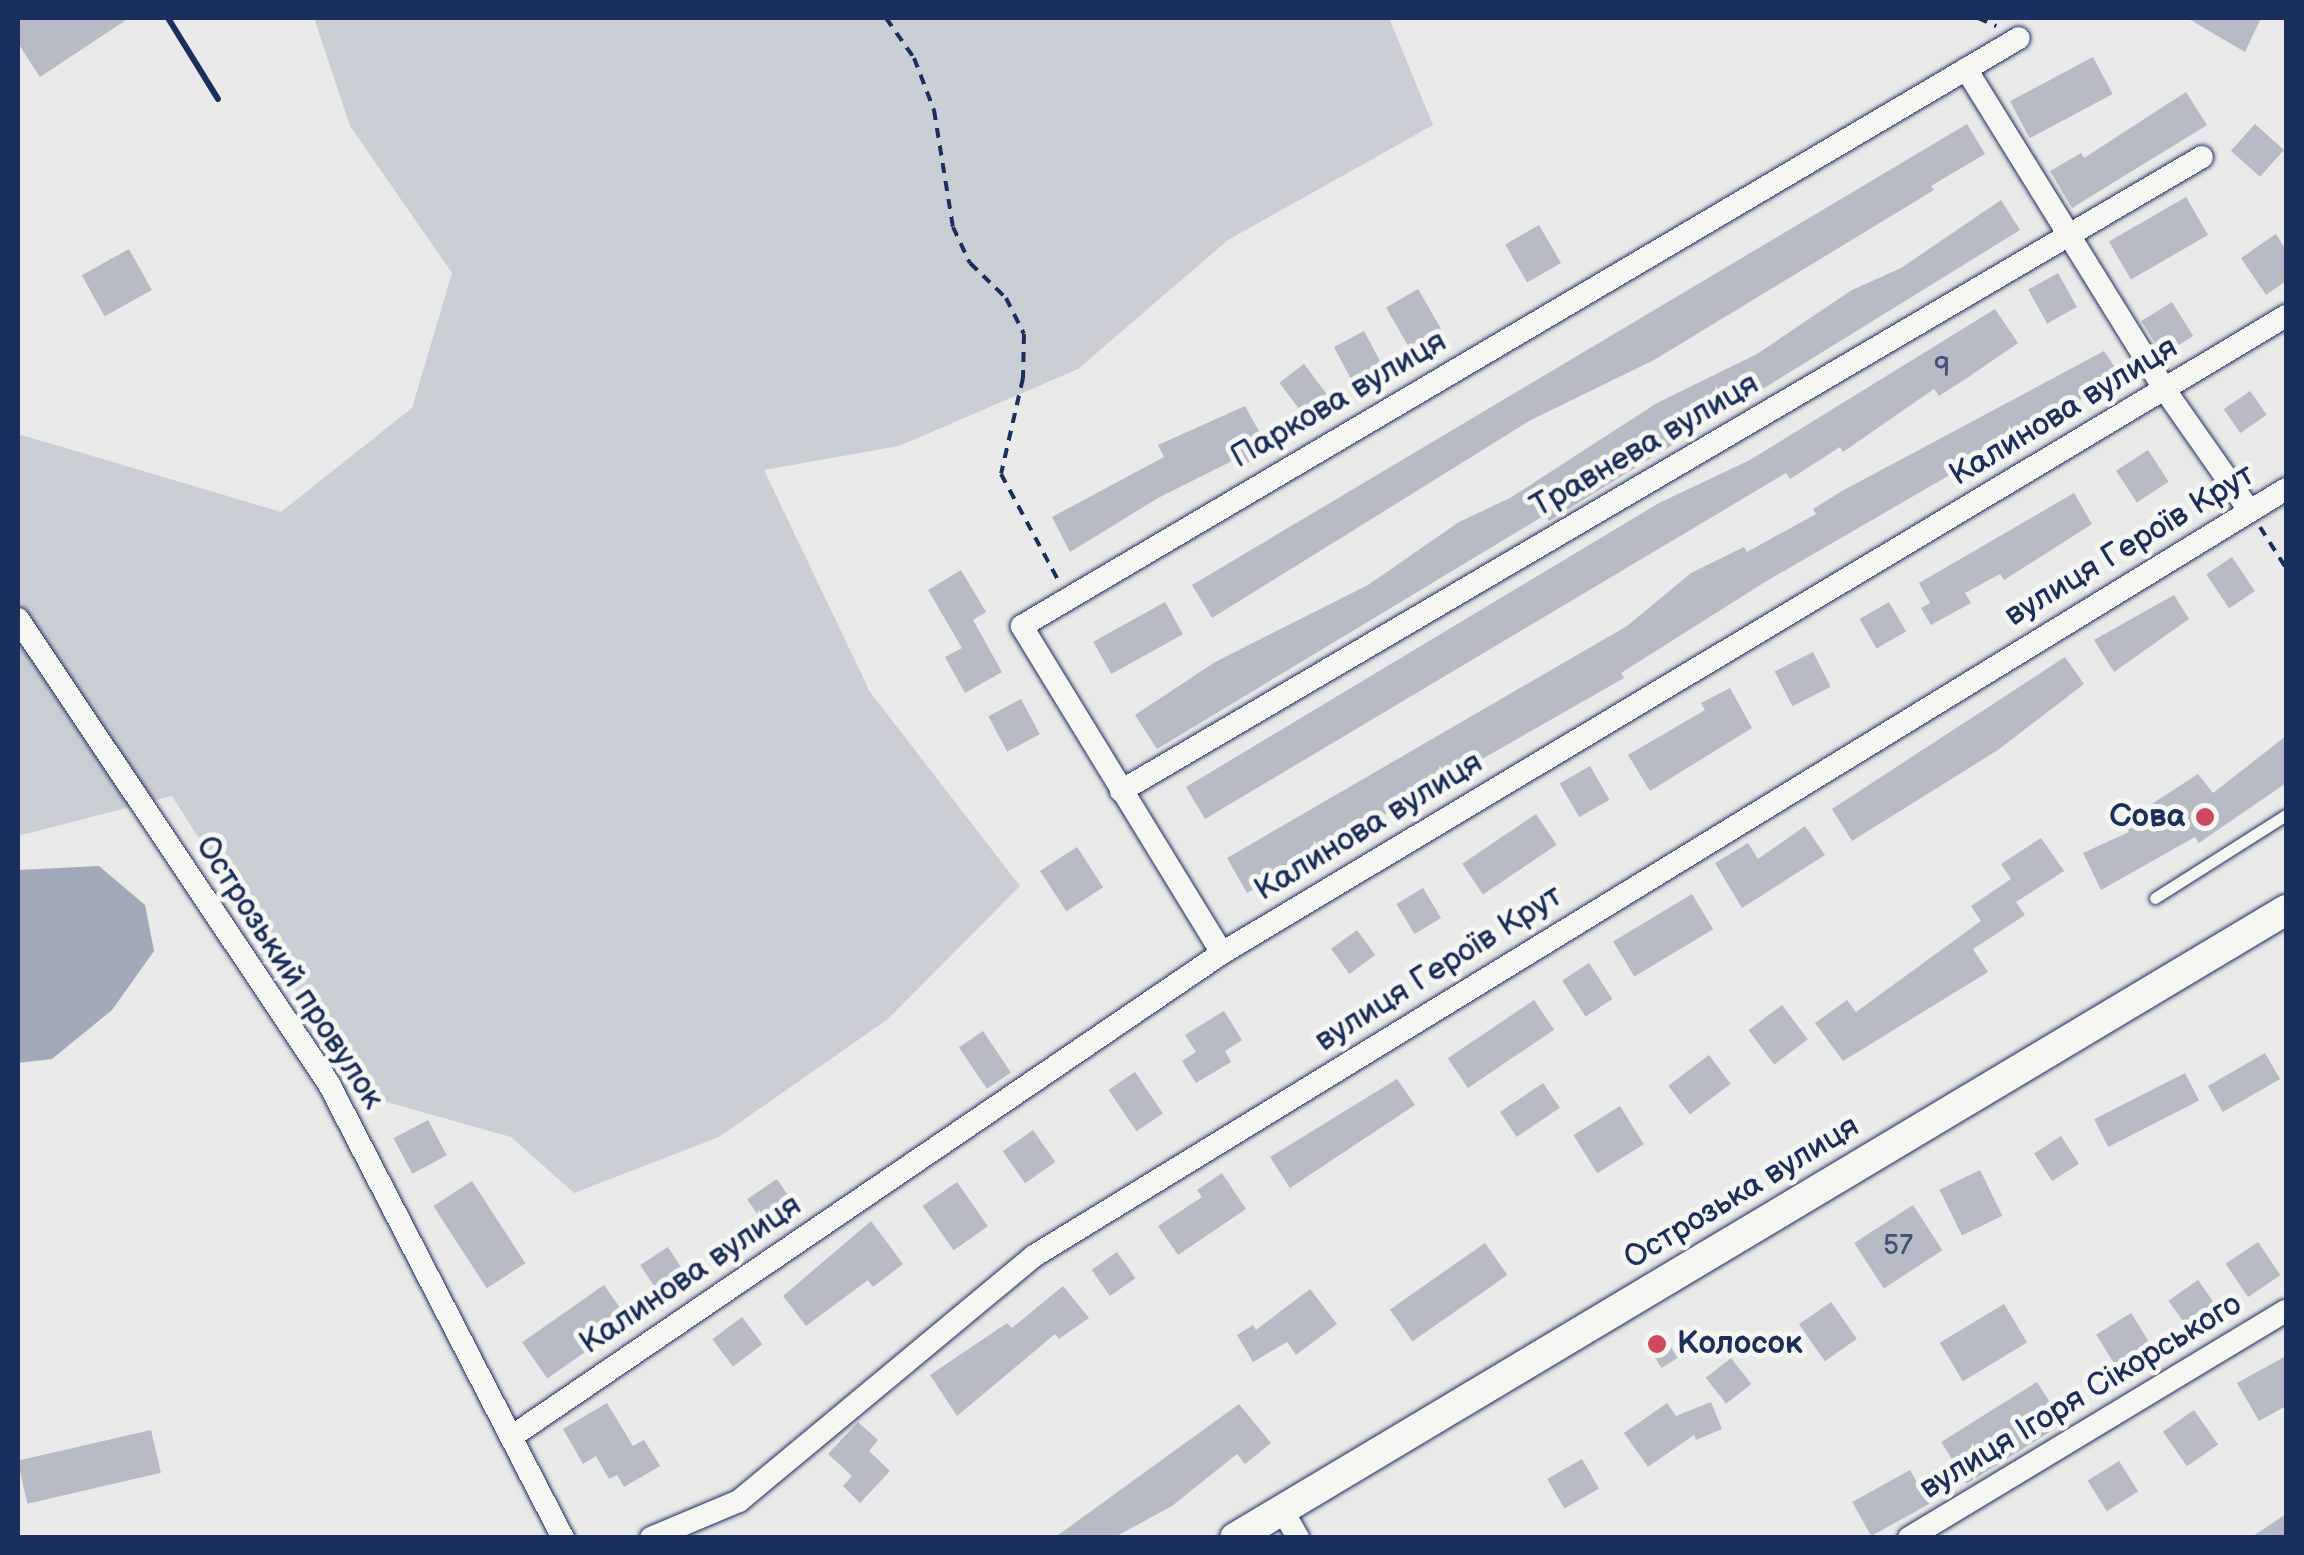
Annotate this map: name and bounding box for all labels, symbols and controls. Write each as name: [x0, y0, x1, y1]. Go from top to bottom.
street label: Паркова вулиця: [1224, 323, 1454, 477]
street label: Калинова вулиця: [1943, 329, 2185, 495]
house number: 9: [1934, 351, 1950, 385]
street label: Травнева вулиця: [1524, 365, 1766, 527]
street label: вулиця Героїв Крут: [1998, 456, 2262, 636]
street label: Калинова вулиця: [1248, 744, 1490, 910]
place label: Сова: [2109, 798, 2185, 836]
marker: Сова: [2194, 806, 2216, 828]
street label: Острозький провулок: [186, 829, 392, 1117]
street label: вулиця Героїв Крут: [1308, 877, 1570, 1061]
street label: Острозька вулиця: [1617, 1108, 1867, 1278]
street label: Калинова вулиця: [573, 1187, 809, 1363]
house number: 57: [1883, 1229, 1913, 1263]
street label: вулиця Ігоря Сікорського: [1913, 1286, 2249, 1508]
place label: Колосок: [1677, 1325, 1802, 1363]
marker: Колосок: [1646, 1333, 1668, 1355]

